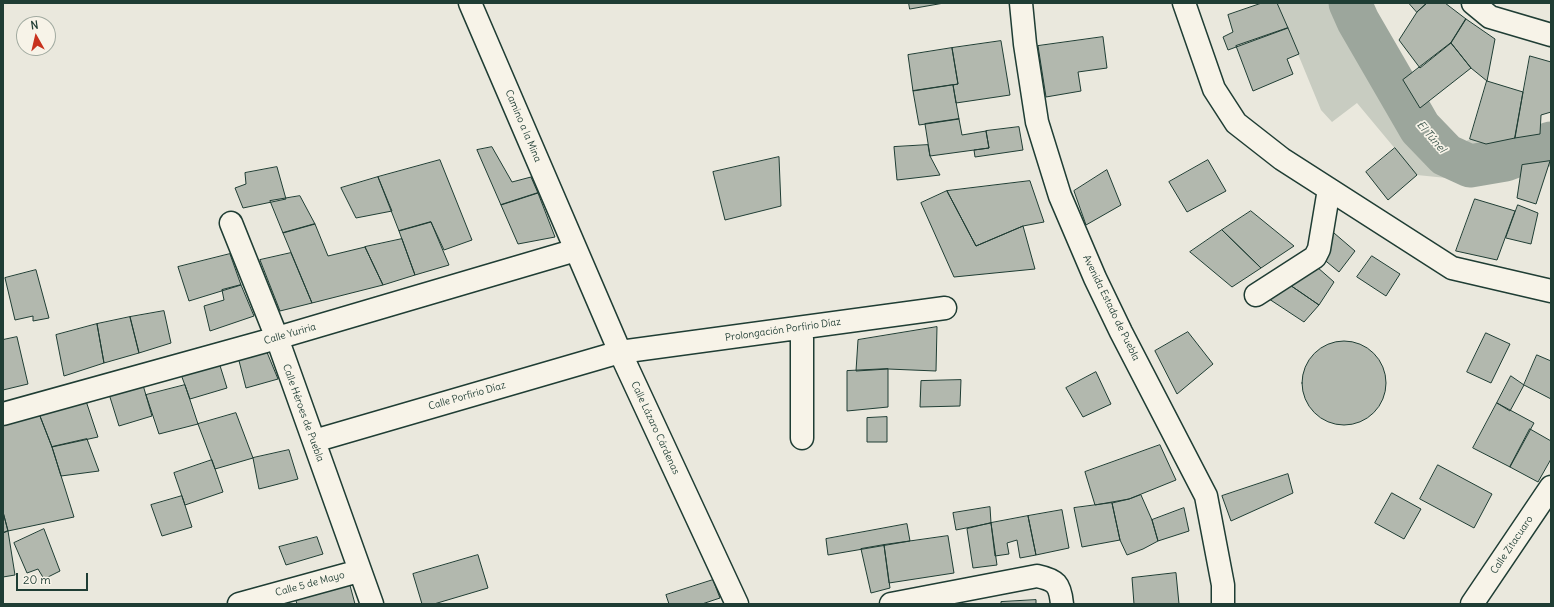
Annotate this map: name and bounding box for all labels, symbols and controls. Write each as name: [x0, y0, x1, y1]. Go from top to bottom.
north arrow: [16, 16, 56, 56]
text: N: [30, 18, 39, 33]
street label: Camino a la Mina: [502, 88, 544, 164]
water label: El Túnel: [1414, 118, 1448, 156]
street label: Avenida Estado de Puebla: [1080, 253, 1142, 363]
street label: Prolongación Porfirio Díaz: [724, 316, 842, 344]
street label: Calle Yuriria: [263, 321, 317, 347]
street label: Calle Héroes de Puebla: [280, 362, 326, 464]
street label: Calle Porfirio Díaz: [427, 379, 507, 413]
street label: Calle Lázaro Cárdenas: [628, 380, 682, 476]
street label: Calle Zitacuaro: [1488, 514, 1536, 576]
scale bar: [18, 565, 90, 591]
street label: Calle 5 de Mayo: [274, 569, 346, 599]
text: 20 m: [23, 572, 51, 587]

